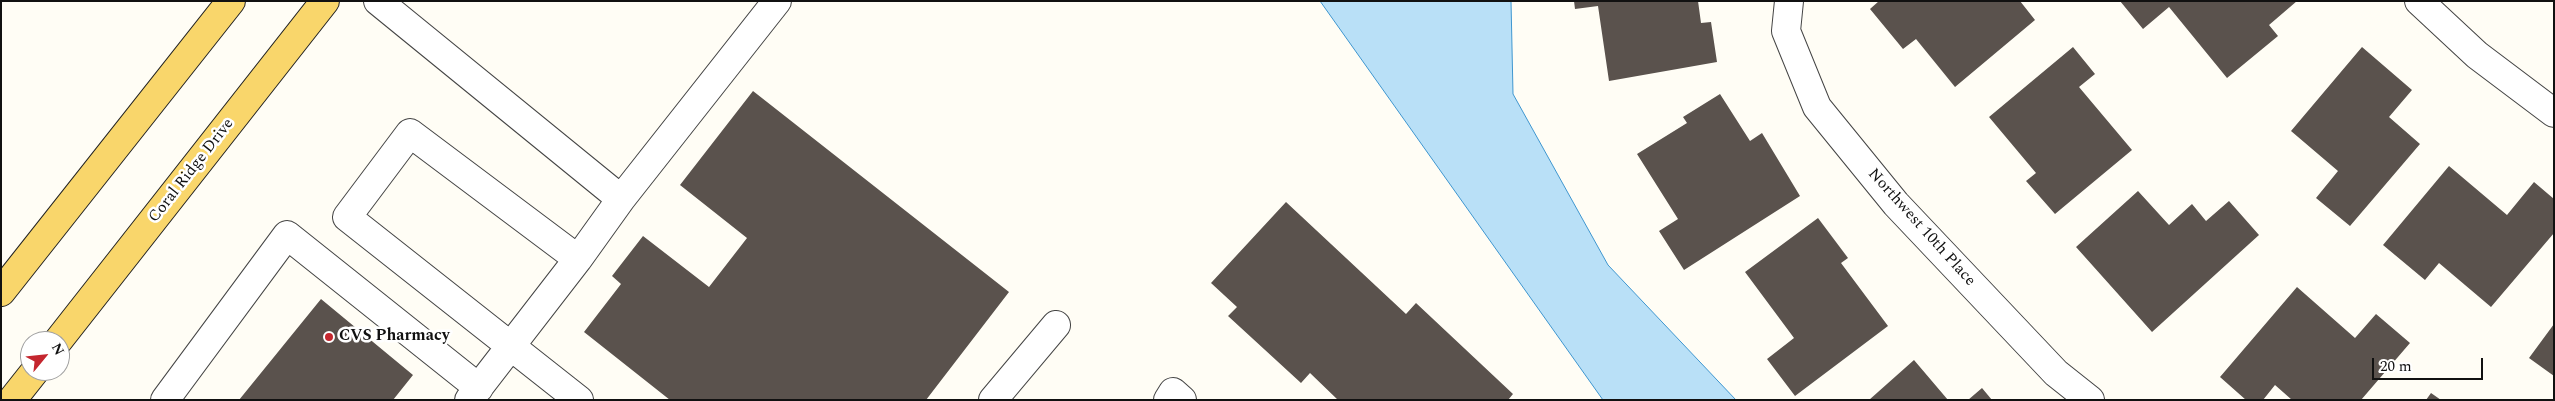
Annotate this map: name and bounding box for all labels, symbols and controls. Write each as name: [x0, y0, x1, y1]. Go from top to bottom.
street label: Coral Ridge Drive: [145, 115, 239, 227]
street label: Northwest 10th Place: [1863, 165, 1979, 291]
place label: CVS Pharmacy: [339, 327, 450, 347]
north arrow: [20, 331, 70, 381]
marker: CVS Pharmacy: [323, 331, 335, 343]
text: N: [46, 339, 70, 359]
scale bar: [2375, 348, 2486, 380]
text: 20 m: [2380, 355, 2412, 378]

